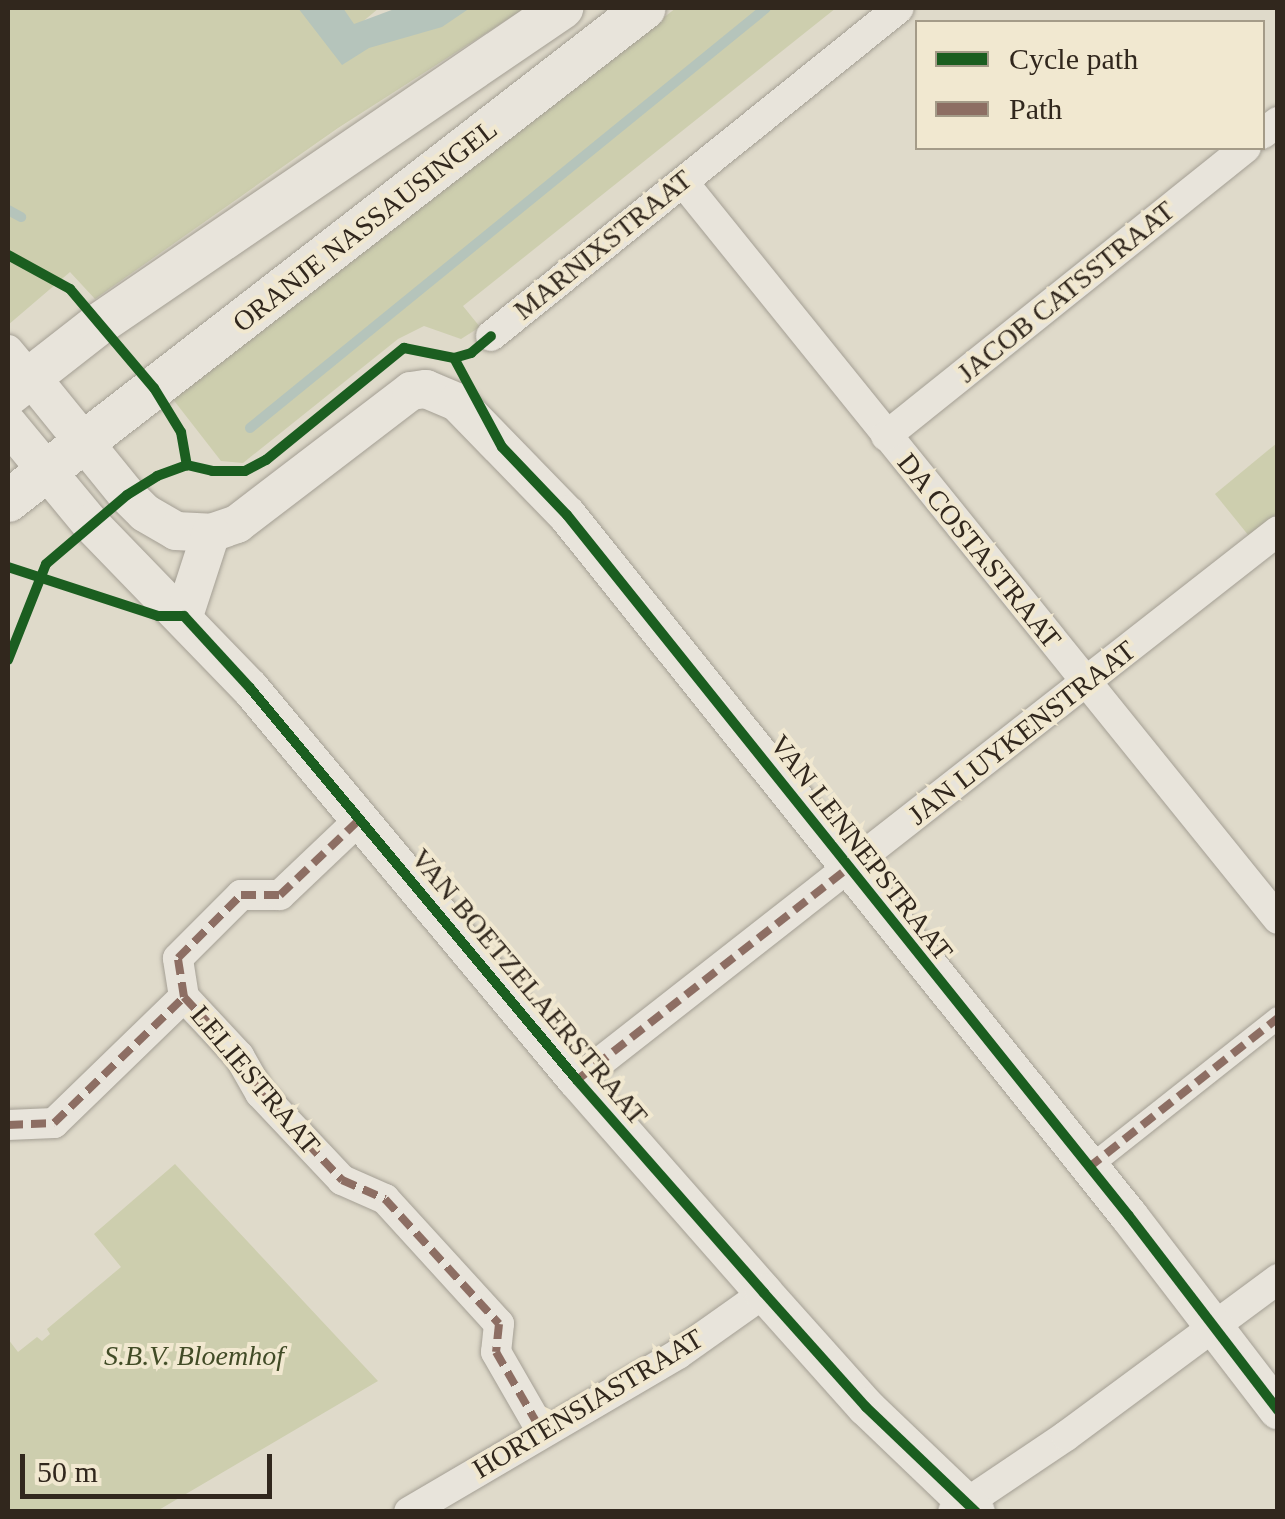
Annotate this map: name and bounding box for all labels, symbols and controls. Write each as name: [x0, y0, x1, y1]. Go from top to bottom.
legend: [915, 20, 1265, 150]
text: Cycle path: [1009, 42, 1138, 75]
text: Path: [1009, 92, 1062, 125]
street label: ORANJE NASSAUSINGEL: [226, 112, 504, 340]
street label: MARNIXSTRAAT: [507, 163, 699, 327]
street label: JACOB CATSSTRAAT: [951, 194, 1181, 390]
street label: DA COSTASTRAAT: [890, 446, 1068, 656]
street label: JAN LUYKENSTRAAT: [902, 634, 1142, 832]
street label: VAN LENNEPSTRAAT: [762, 728, 960, 968]
street label: VAN BOETZELAERSTRAAT: [404, 842, 654, 1132]
street label: LELIESTRAAT: [183, 999, 327, 1161]
street label: HORTENSIASTRAAT: [467, 1322, 709, 1486]
park label: S.B.V. Bloemhof: [104, 1339, 284, 1373]
scale bar: [25, 1434, 278, 1496]
text: 50 m: [37, 1455, 98, 1488]

